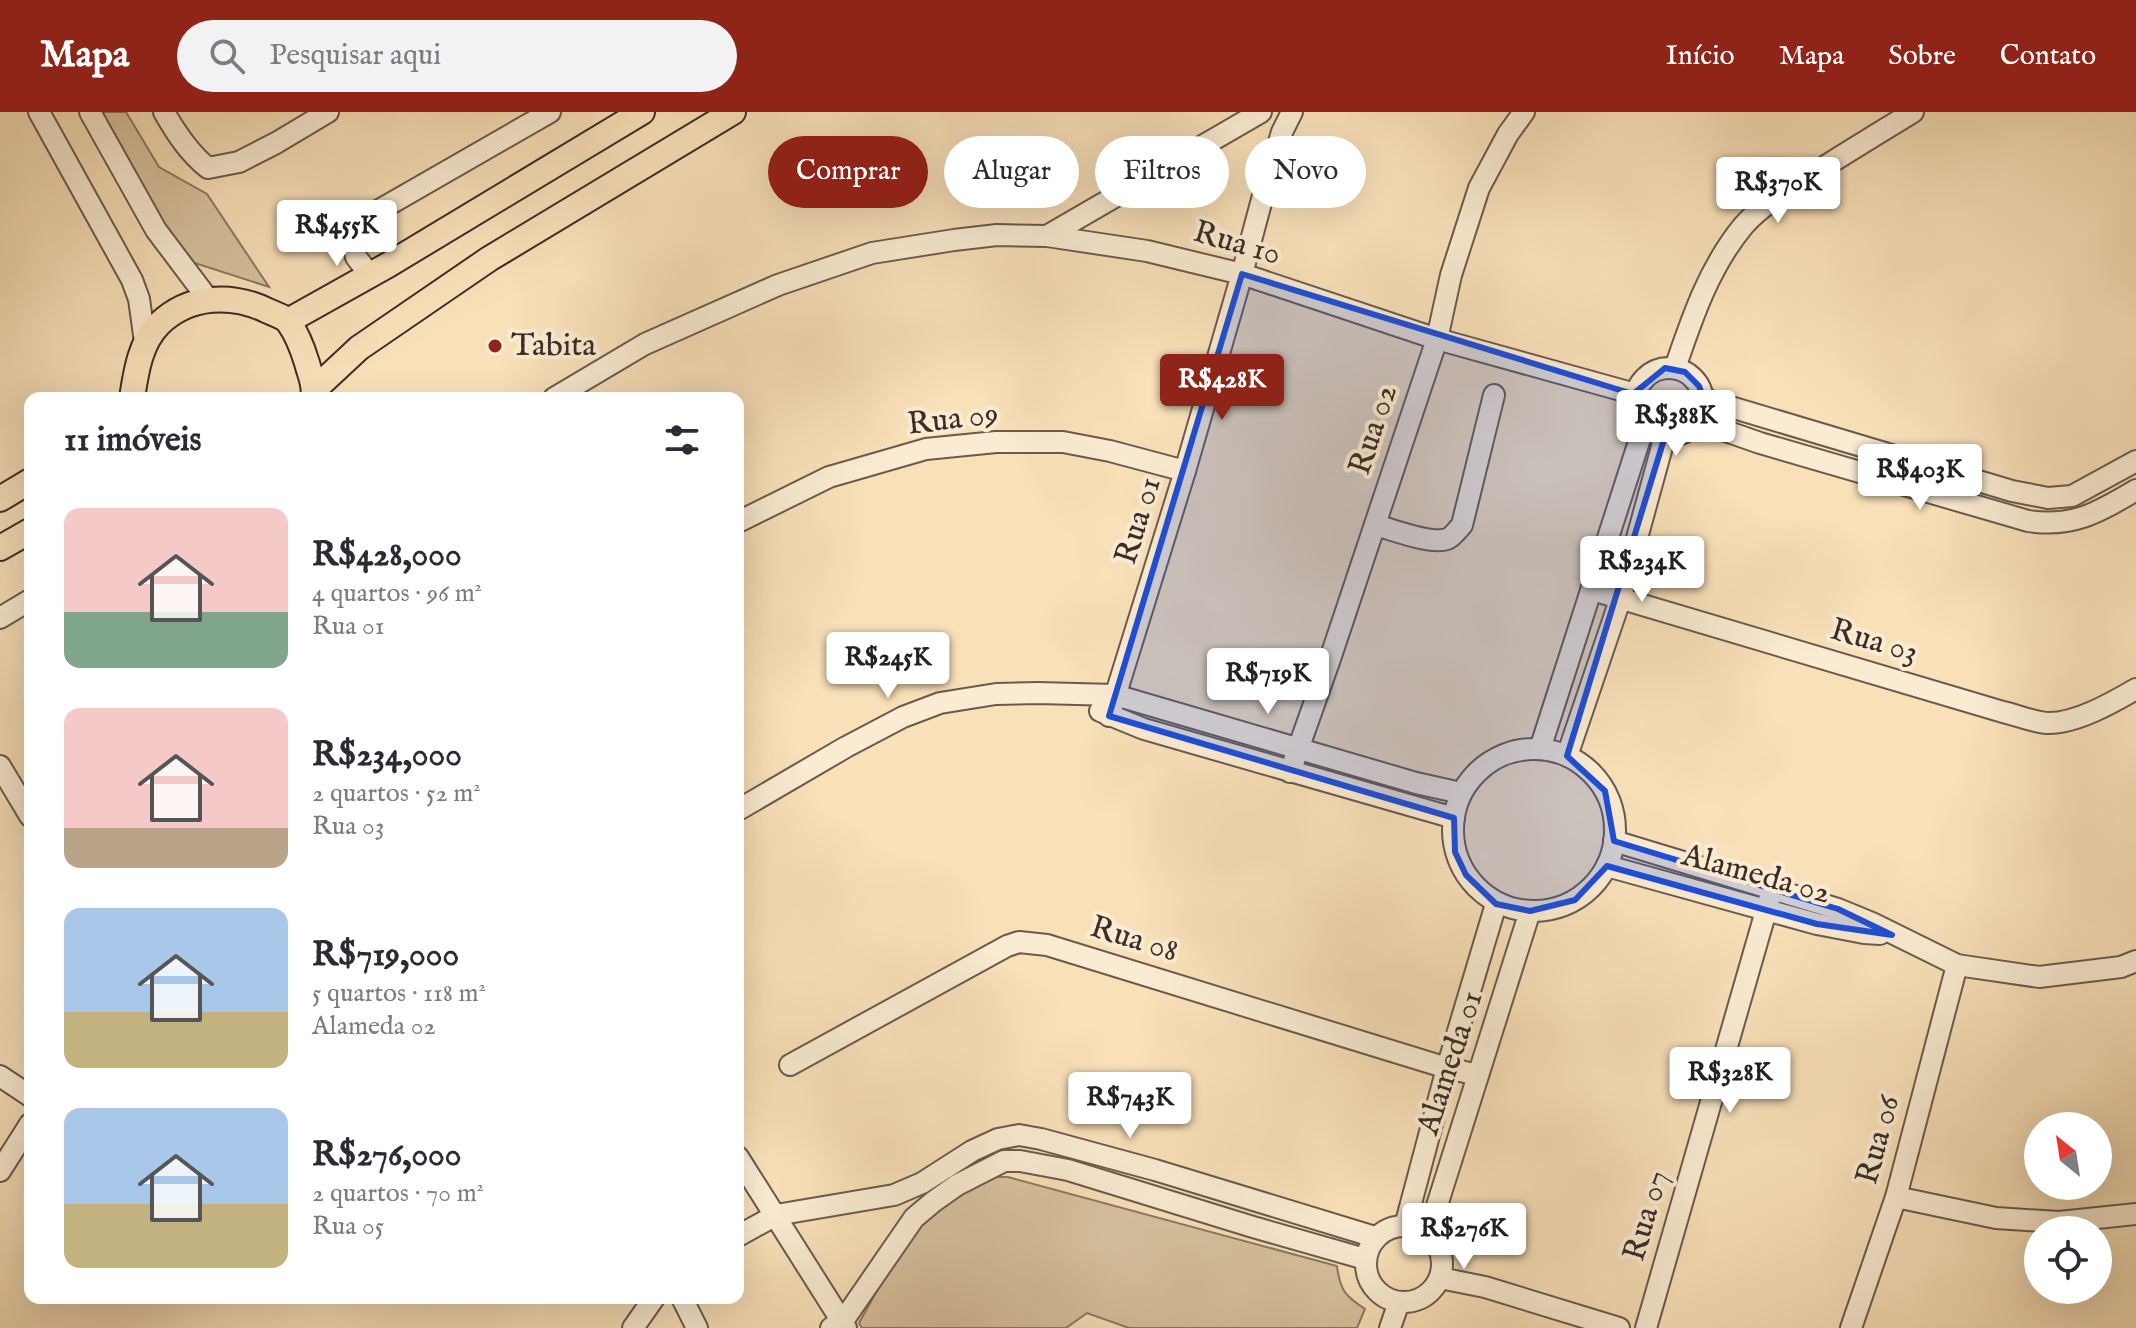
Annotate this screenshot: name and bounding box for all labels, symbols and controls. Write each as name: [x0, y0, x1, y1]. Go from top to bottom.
search box: [177, 20, 737, 92]
text: Mapa: [40, 32, 129, 80]
icon: search: [205, 34, 249, 78]
text: Pesquisar aqui: [269, 37, 441, 75]
text: Início: [1666, 39, 1735, 74]
text: Mapa: [1779, 39, 1844, 74]
text: Sobre: [1888, 39, 1956, 74]
text: Contato: [2000, 39, 2096, 74]
chip: Comprar: [768, 136, 928, 208]
chip: Alugar: [944, 136, 1079, 208]
chip: Filtros: [1095, 136, 1229, 208]
chip: Novo: [1245, 136, 1366, 208]
pin: R$370K: [1713, 157, 1843, 225]
text: R$370K: [1734, 166, 1822, 199]
pin: R$455K: [272, 200, 402, 268]
text: R$455K: [295, 209, 379, 242]
street label: Rua 10: [1189, 212, 1285, 276]
place label: Tabita: [511, 326, 596, 367]
marker: Tabita: [486, 337, 504, 355]
pin: R$428K: [1157, 354, 1287, 422]
text: R$428K: [1178, 363, 1266, 396]
street label: Rua 02: [1340, 380, 1408, 480]
pin: R$388K: [1611, 390, 1741, 458]
street label: Rua 09: [905, 394, 1001, 446]
text: R$388K: [1635, 399, 1717, 432]
icon: filters: [660, 418, 704, 462]
text: 11 imóveis: [64, 419, 202, 462]
pin: R$403K: [1855, 444, 1985, 512]
text: R$403K: [1876, 453, 1964, 486]
street label: Rua 01: [1106, 472, 1172, 570]
text: R$428,000: [312, 534, 462, 577]
pin: R$234K: [1577, 536, 1707, 604]
icon: home: [128, 540, 224, 636]
text: R$234K: [1598, 545, 1686, 578]
text: 4 quartos · 96 m²: [312, 577, 482, 610]
text: Rua 01: [312, 610, 384, 643]
street label: Rua 03: [1825, 610, 1923, 674]
pin: R$245K: [823, 632, 953, 700]
text: R$245K: [844, 641, 932, 674]
pin: R$719K: [1203, 648, 1333, 716]
text: R$719K: [1225, 657, 1311, 690]
text: R$234,000: [312, 734, 462, 777]
icon: home: [128, 740, 224, 836]
text: 2 quartos · 52 m²: [312, 777, 481, 810]
text: Rua 03: [312, 810, 385, 843]
street label: Alameda 02: [1676, 835, 1835, 914]
street label: Rua 08: [1085, 907, 1183, 973]
text: R$719,000: [312, 934, 459, 977]
icon: home: [128, 940, 224, 1036]
text: 5 quartos · 118 m²: [312, 977, 486, 1010]
street label: Alameda 01: [1408, 986, 1493, 1141]
text: Alameda 02: [312, 1010, 436, 1043]
pin: R$328K: [1665, 1047, 1795, 1115]
text: R$328K: [1688, 1056, 1772, 1089]
pin: R$743K: [1065, 1072, 1195, 1140]
text: R$743K: [1086, 1081, 1174, 1114]
street label: Rua 06: [1847, 1090, 1911, 1189]
north arrow: [2024, 1112, 2112, 1200]
map controls: [2024, 1112, 2112, 1304]
text: R$276,000: [312, 1134, 462, 1177]
icon: home: [128, 1140, 224, 1236]
street label: Rua 07: [1615, 1166, 1679, 1266]
text: 2 quartos · 70 m²: [312, 1177, 484, 1210]
pin: R$276K: [1399, 1203, 1529, 1271]
text: Rua 05: [312, 1210, 384, 1243]
text: R$276K: [1420, 1212, 1508, 1245]
button: locate: [2024, 1216, 2112, 1304]

